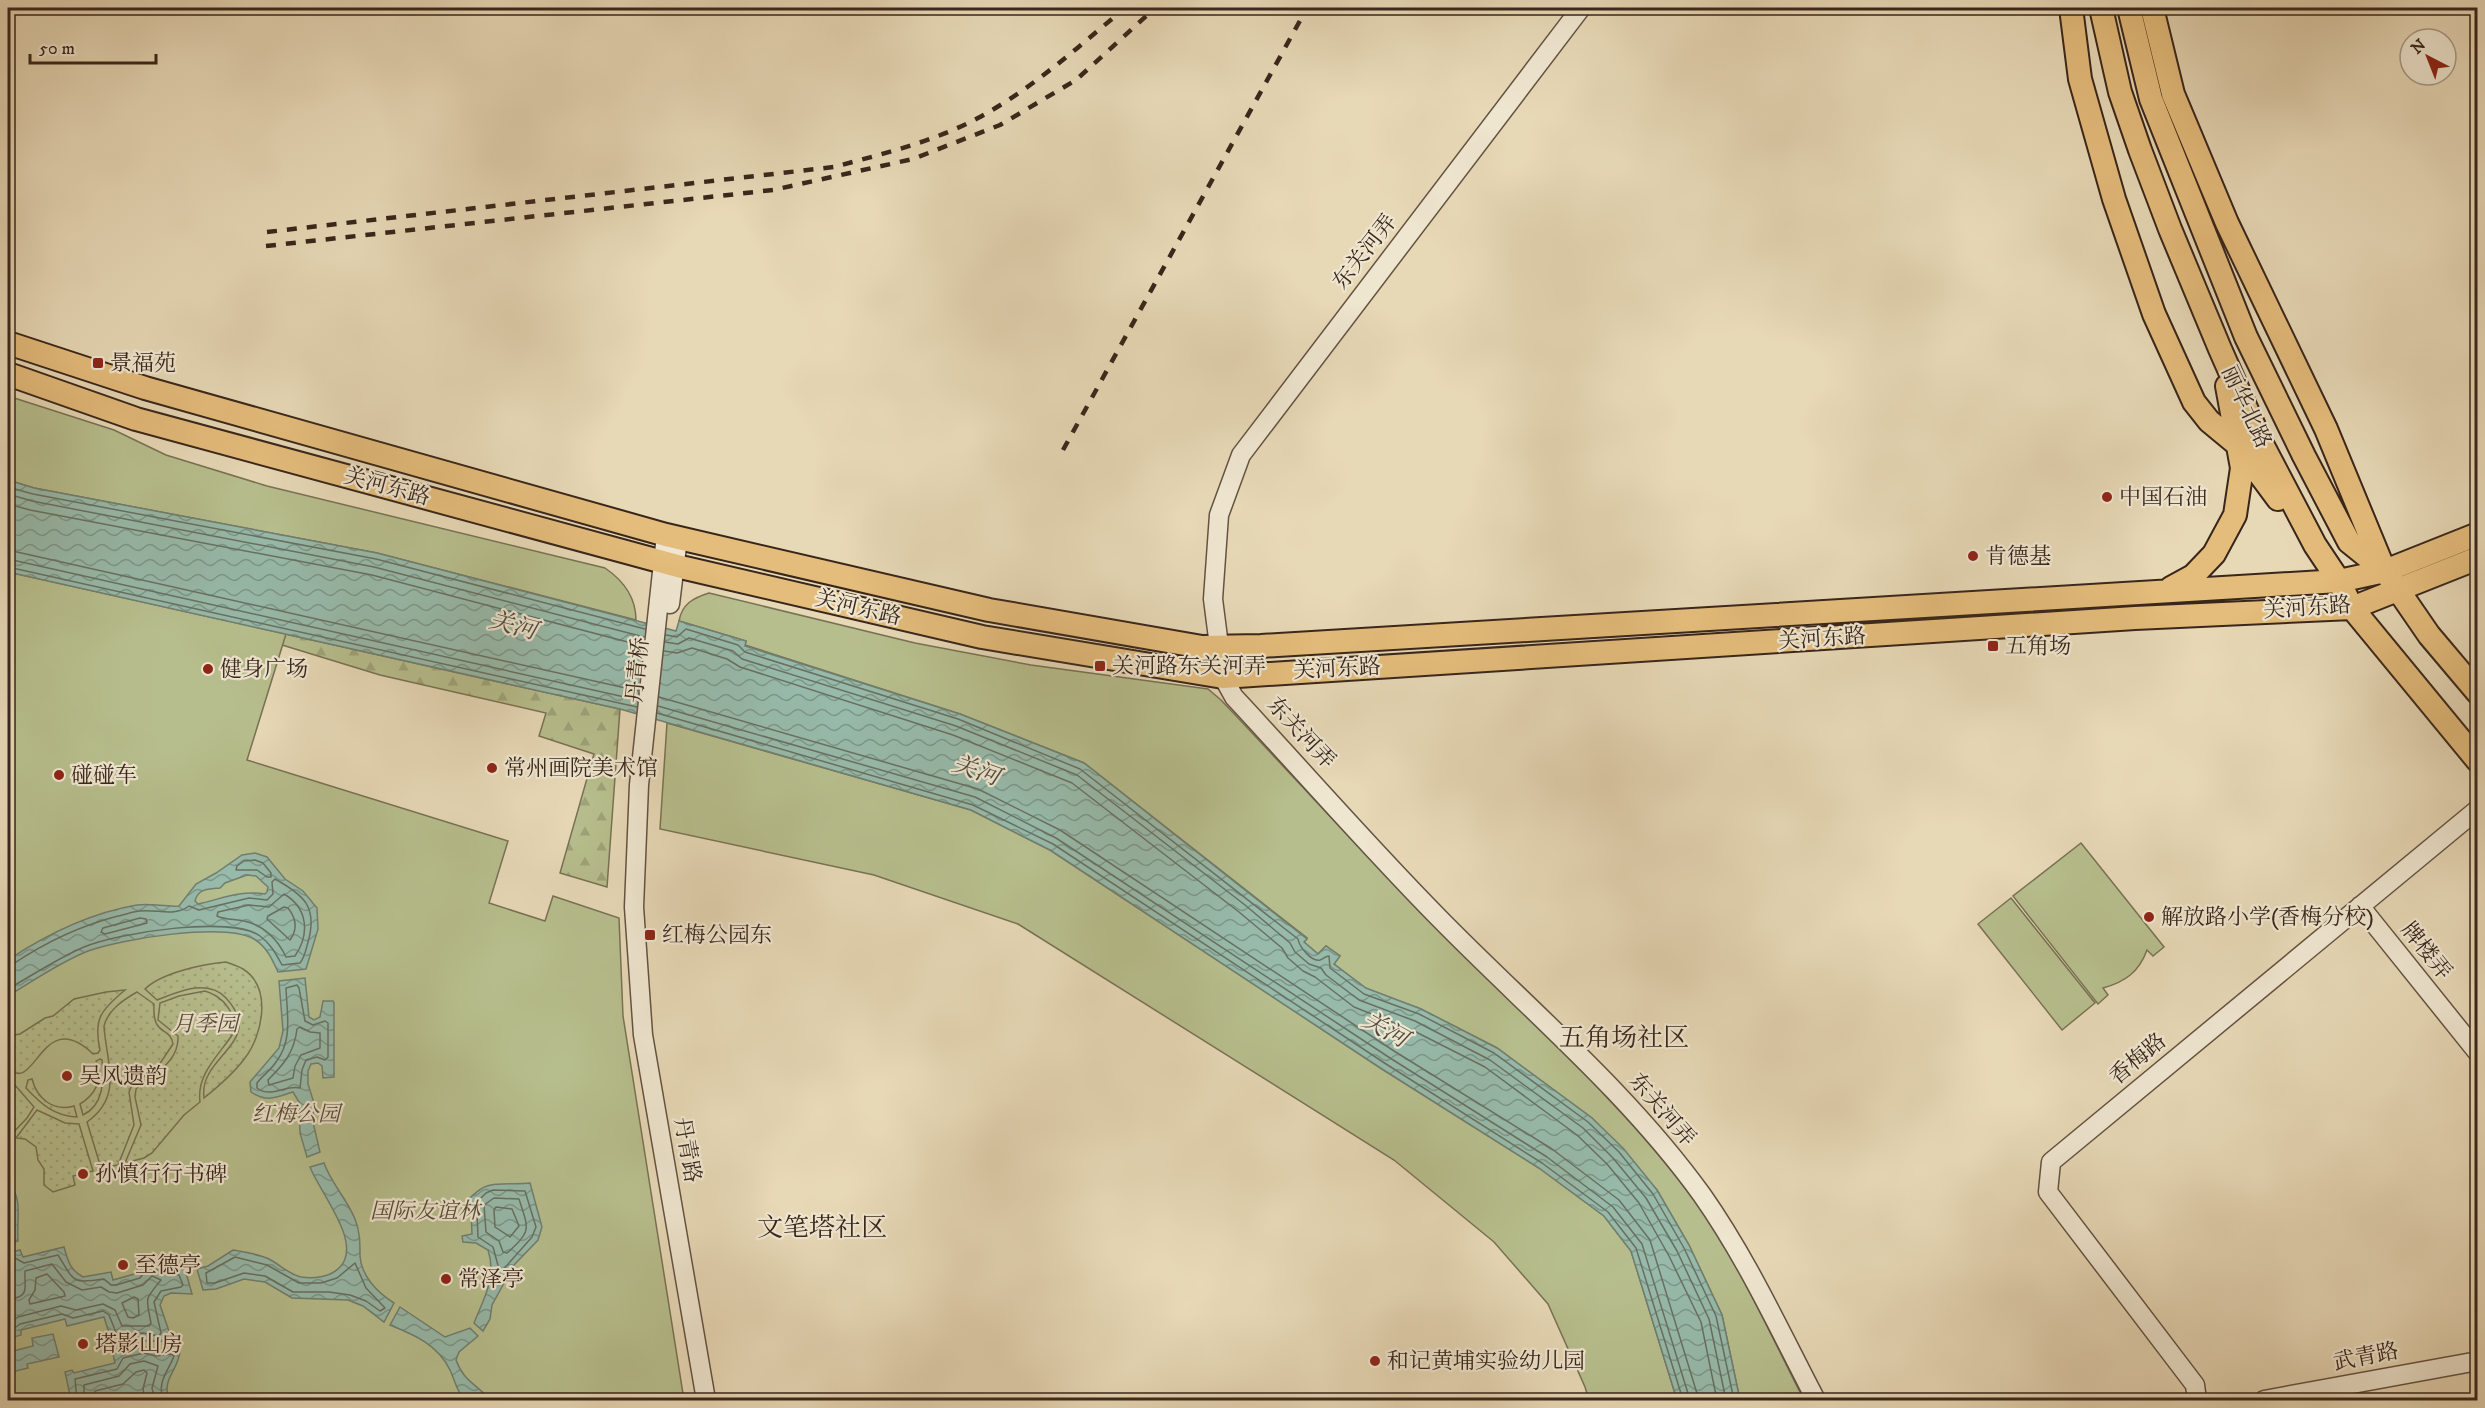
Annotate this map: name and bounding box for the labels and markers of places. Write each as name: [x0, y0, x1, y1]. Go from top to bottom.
place label: 景福苑: [110, 350, 176, 377]
marker: 景福苑: [91, 356, 105, 370]
place label: 中国石油: [2119, 484, 2207, 511]
marker: 中国石油: [2100, 490, 2114, 504]
place label: 肯德基: [1985, 543, 2051, 570]
marker: 肯德基: [1966, 549, 1980, 563]
place label: 五角场: [2005, 633, 2071, 660]
marker: 五角场: [1986, 639, 2000, 653]
place label: 关河路东关河弄: [1112, 653, 1266, 680]
place label: 健身广场: [220, 656, 308, 683]
marker: 关河路东关河弄: [1093, 659, 1107, 673]
marker: 健身广场: [201, 662, 215, 676]
place label: 常州画院美术馆: [504, 755, 658, 782]
marker: 常州画院美术馆: [485, 761, 499, 775]
place label: 碰碰车: [71, 762, 137, 789]
marker: 碰碰车: [52, 768, 66, 782]
place label: 解放路小学(香梅分校): [2161, 904, 2374, 931]
marker: 解放路小学(香梅分校): [2142, 910, 2156, 924]
place label: 红梅公园东: [662, 922, 772, 949]
marker: 红梅公园东: [643, 928, 657, 942]
place label: 吴风遗韵: [79, 1063, 167, 1090]
marker: 吴风遗韵: [60, 1069, 74, 1083]
place label: 孙慎行行书碑: [95, 1161, 227, 1188]
marker: 孙慎行行书碑: [76, 1167, 90, 1181]
place label: 至德亭: [135, 1252, 201, 1279]
marker: 至德亭: [116, 1258, 130, 1272]
place label: 常泽亭: [458, 1266, 524, 1293]
marker: 常泽亭: [439, 1272, 453, 1286]
place label: 塔影山房: [95, 1331, 183, 1358]
marker: 塔影山房: [76, 1337, 90, 1351]
place label: 和记黄埔实验幼儿园: [1387, 1348, 1585, 1375]
marker: 和记黄埔实验幼儿园: [1368, 1354, 1382, 1368]

